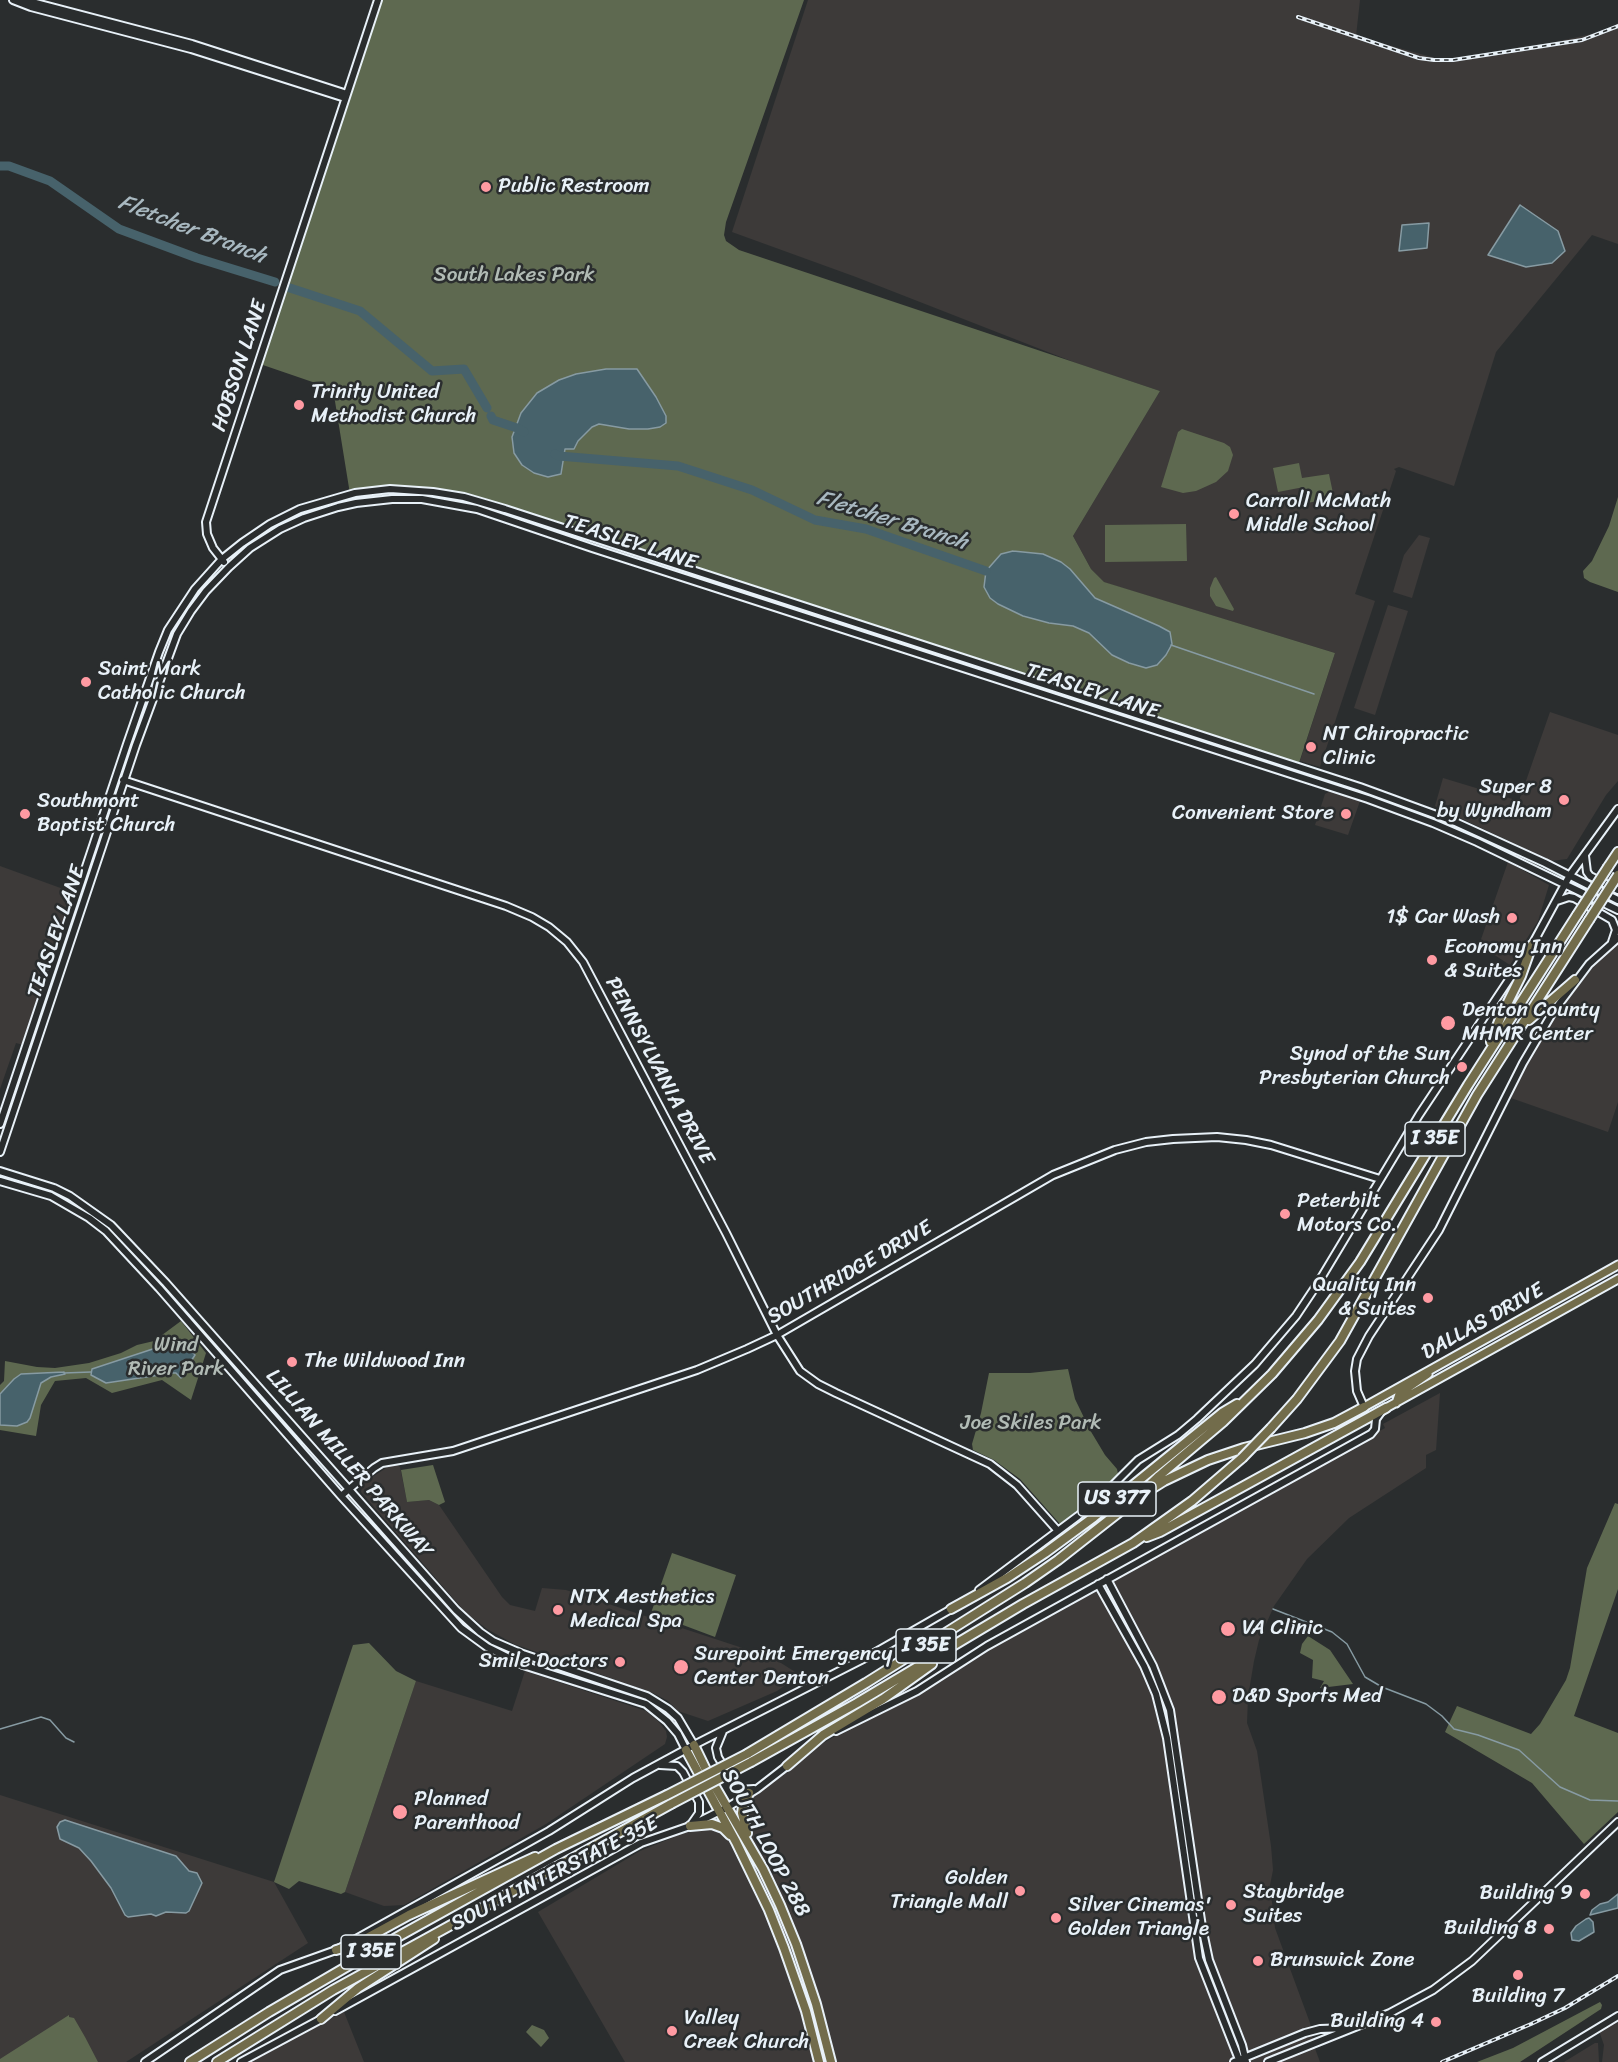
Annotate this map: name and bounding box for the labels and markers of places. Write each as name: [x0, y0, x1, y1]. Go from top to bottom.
place label: Public Restroom: [498, 174, 649, 200]
marker: Public Restroom: [479, 180, 493, 194]
place label: Trinity United Methodist Church: [311, 380, 476, 430]
marker: Trinity United Methodist Church: [292, 398, 306, 412]
place label: Carroll McMath Middle School: [1246, 489, 1391, 539]
marker: Carroll McMath Middle School: [1227, 507, 1241, 521]
place label: Saint Mark Catholic Church: [98, 657, 246, 707]
marker: Saint Mark Catholic Church: [79, 675, 93, 689]
place label: NT Chiropractic Clinic: [1323, 722, 1469, 772]
marker: NT Chiropractic Clinic: [1304, 740, 1318, 754]
place label: Super 8 by Wyndham: [1437, 775, 1552, 825]
place label: Southmont Baptist Church: [37, 789, 176, 839]
marker: Super 8 by Wyndham: [1557, 793, 1571, 807]
place label: Convenient Store: [1172, 801, 1334, 827]
marker: Southmont Baptist Church: [18, 807, 32, 821]
marker: Convenient Store: [1339, 807, 1353, 821]
place label: 1$ Car Wash: [1386, 905, 1500, 931]
marker: 1$ Car Wash: [1505, 911, 1519, 925]
place label: Economy Inn & Suites: [1444, 935, 1562, 985]
marker: Economy Inn & Suites: [1425, 953, 1439, 967]
place label: Denton County MHMR Center: [1462, 998, 1600, 1048]
marker: Denton County MHMR Center: [1439, 1014, 1457, 1032]
place label: Synod of the Sun Presbyterian Church: [1259, 1042, 1450, 1092]
marker: Synod of the Sun Presbyterian Church: [1455, 1060, 1469, 1074]
place label: Peterbilt Motors Co.: [1297, 1189, 1397, 1239]
marker: Peterbilt Motors Co.: [1278, 1207, 1292, 1221]
place label: Quality Inn & Suites: [1312, 1273, 1416, 1323]
marker: Quality Inn & Suites: [1421, 1291, 1435, 1305]
place label: The Wildwood Inn: [304, 1349, 465, 1375]
marker: The Wildwood Inn: [285, 1355, 299, 1369]
place label: NTX Aesthetics Medical Spa: [570, 1585, 714, 1635]
marker: NTX Aesthetics Medical Spa: [551, 1603, 565, 1617]
place label: VA Clinic: [1242, 1616, 1323, 1642]
marker: VA Clinic: [1219, 1620, 1237, 1638]
place label: Surepoint Emergency Center Denton: [694, 1642, 892, 1692]
place label: Smile Doctors: [479, 1649, 608, 1675]
marker: Smile Doctors: [613, 1655, 627, 1669]
marker: Surepoint Emergency Center Denton: [672, 1658, 690, 1676]
place label: D&D Sports Med: [1232, 1684, 1382, 1710]
marker: D&D Sports Med: [1210, 1688, 1228, 1706]
place label: Planned Parenthood: [414, 1787, 520, 1837]
marker: Planned Parenthood: [391, 1803, 409, 1821]
place label: Golden Triangle Mall: [890, 1866, 1008, 1916]
place label: Staybridge Suites: [1243, 1880, 1344, 1930]
place label: Building 9: [1479, 1881, 1573, 1907]
marker: Golden Triangle Mall: [1013, 1884, 1027, 1898]
marker: Building 9: [1578, 1887, 1592, 1901]
place label: Silver Cinemas' Golden Triangle: [1068, 1893, 1212, 1943]
marker: Staybridge Suites: [1224, 1898, 1238, 1912]
marker: Silver Cinemas' Golden Triangle: [1049, 1911, 1063, 1925]
place label: Building 8: [1444, 1916, 1537, 1942]
marker: Building 8: [1542, 1922, 1556, 1936]
place label: Brunswick Zone: [1270, 1948, 1415, 1974]
marker: Brunswick Zone: [1251, 1954, 1265, 1968]
marker: Building 7: [1511, 1968, 1525, 1982]
place label: Building 7: [1472, 1984, 1564, 2010]
place label: Valley Creek Church: [684, 2006, 809, 2056]
place label: Building 4: [1330, 2009, 1424, 2035]
marker: Building 4: [1429, 2015, 1443, 2029]
marker: Valley Creek Church: [665, 2024, 679, 2038]

